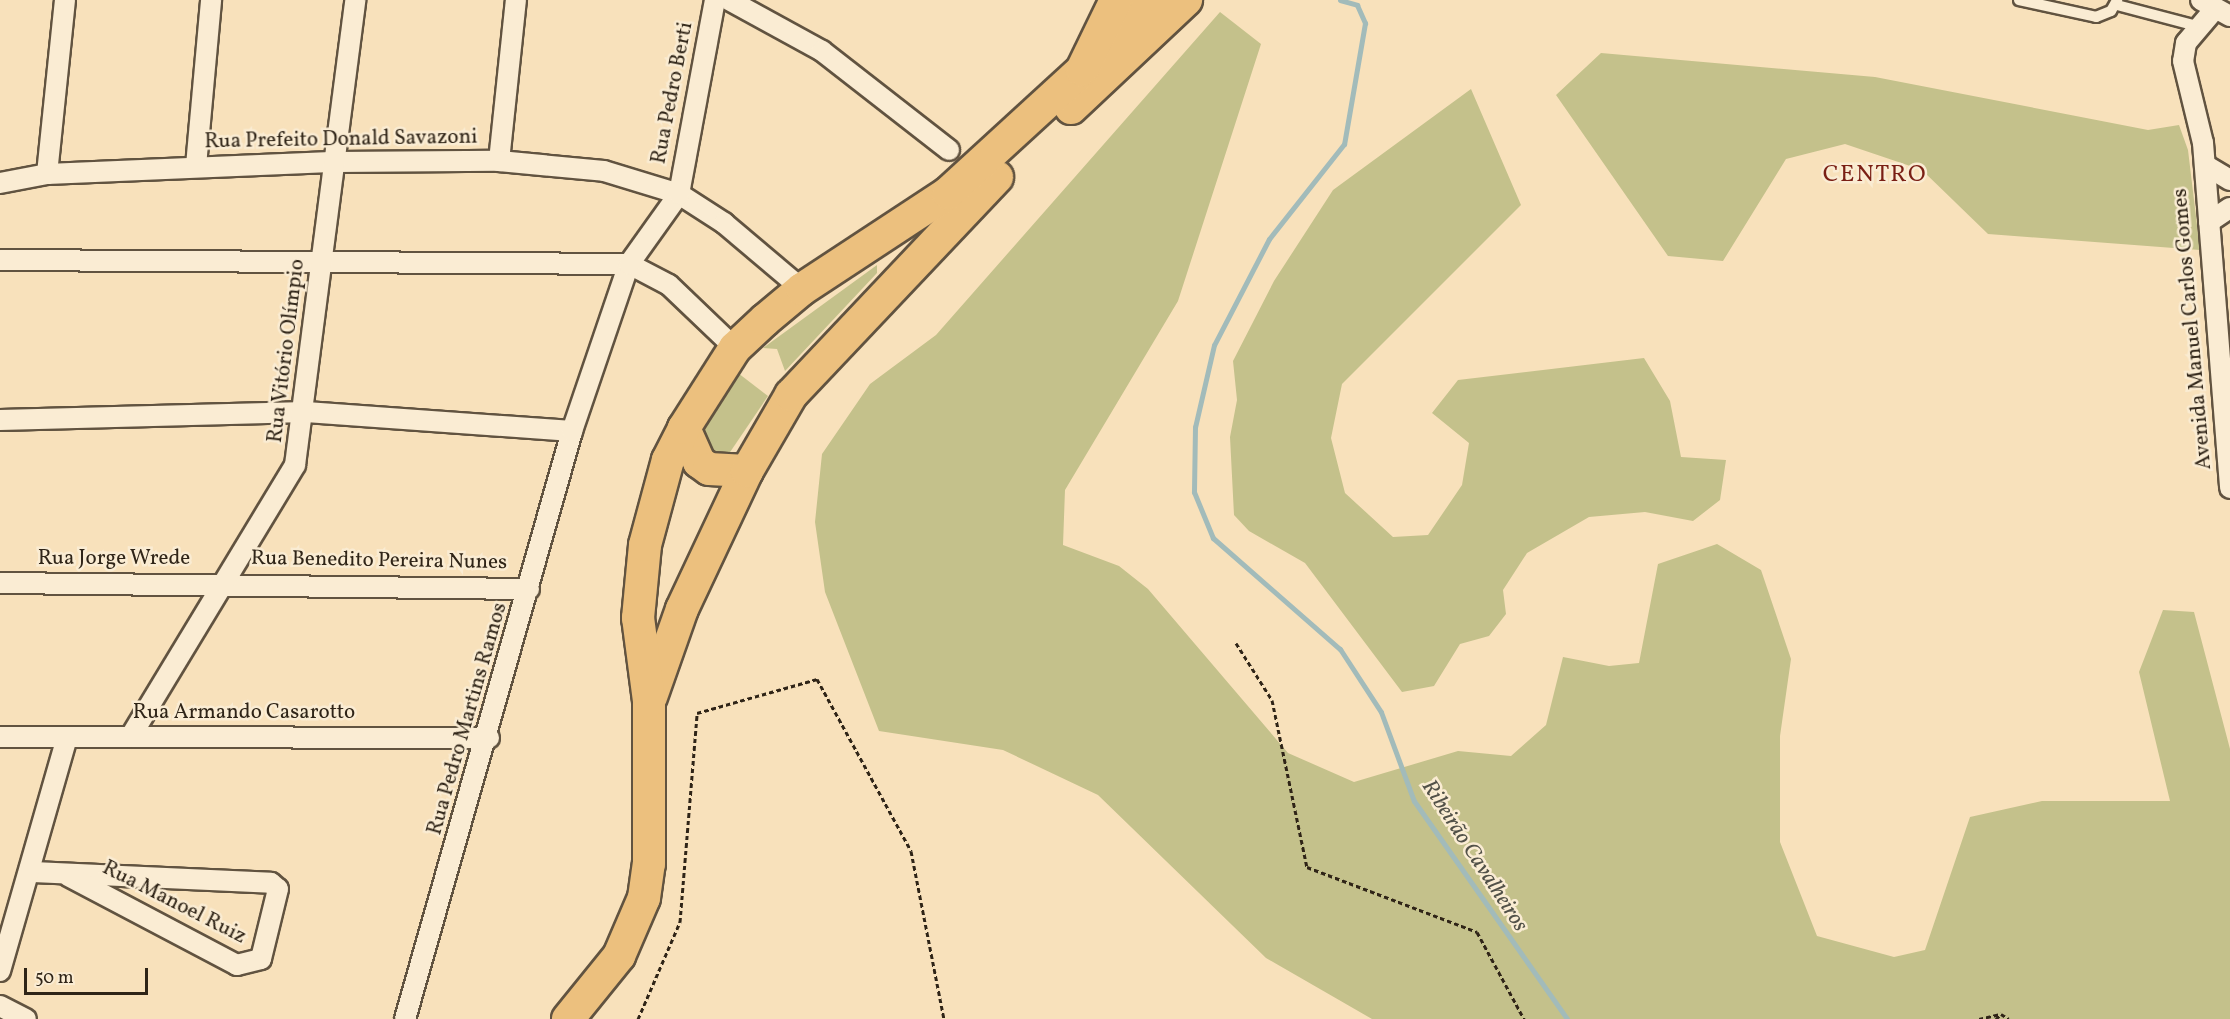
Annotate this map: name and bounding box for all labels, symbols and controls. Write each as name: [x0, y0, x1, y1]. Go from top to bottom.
street label: Rua Pedro Berti: [647, 20, 699, 166]
street label: Rua Prefeito Donald Savazoni: [204, 125, 478, 155]
district label: CENTRO: [1823, 162, 1927, 190]
street label: Avenida Manuel Carlos Gomes: [2168, 187, 2218, 471]
street label: Rua Vitório Olímpio: [263, 257, 311, 445]
street label: Rua Jorge Wrede: [37, 546, 191, 572]
street label: Rua Benedito Pereira Nunes: [251, 546, 507, 576]
street label: Rua Pedro Martins Ramos: [423, 600, 513, 838]
street label: Rua Armando Casarotto: [133, 700, 355, 726]
water label: Ribeirão Cavalheiros: [1415, 775, 1533, 937]
street label: Rua Manoel Ruiz: [98, 856, 250, 950]
scale bar: [27, 956, 152, 994]
text: 50 m: [35, 966, 74, 991]

